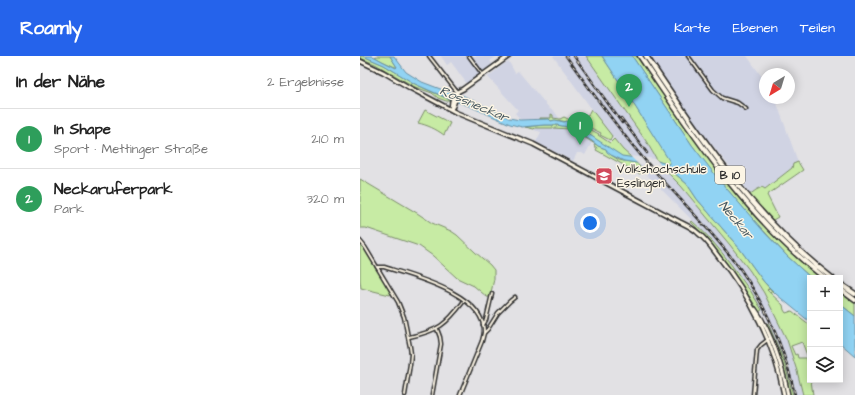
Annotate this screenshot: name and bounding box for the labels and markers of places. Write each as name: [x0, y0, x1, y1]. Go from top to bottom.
pin: 2: [616, 74, 642, 107]
pin: 1: [567, 112, 593, 145]
place label: Volkshochschule Esslingen: [617, 161, 707, 193]
school or university icon: Volkshochschule Esslingen: [594, 166, 614, 186]

